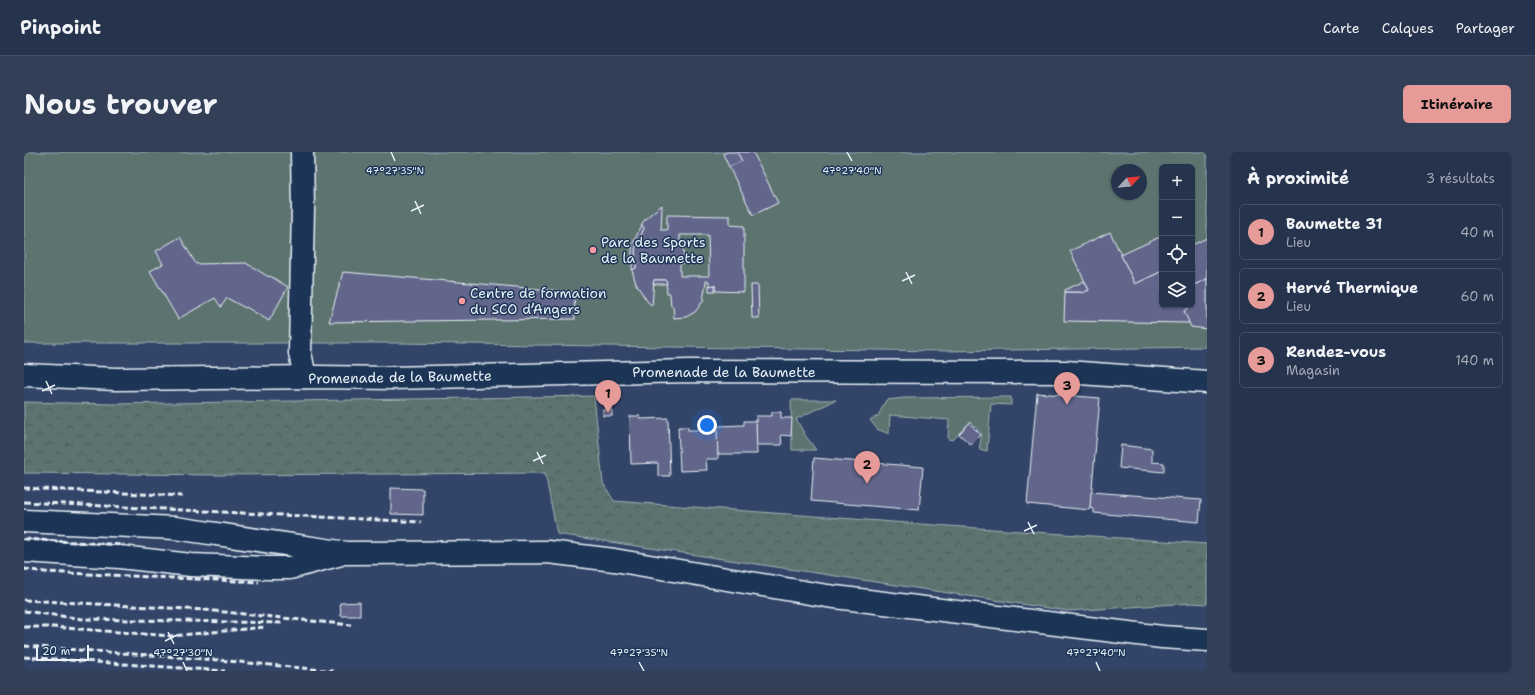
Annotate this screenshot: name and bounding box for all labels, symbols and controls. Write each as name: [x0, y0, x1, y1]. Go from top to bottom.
text: Pinpoint: [20, 15, 101, 40]
text: Carte: [1323, 19, 1360, 37]
text: Calques: [1382, 19, 1434, 37]
text: Partager: [1456, 19, 1515, 37]
text: Nous trouver: [24, 85, 218, 123]
button: Itinéraire: [1403, 85, 1511, 123]
text: 47°27'35"N: [366, 164, 424, 177]
text: 47°27'40"N: [822, 164, 882, 177]
north arrow: [1111, 164, 1147, 200]
map controls: [1159, 164, 1195, 308]
button: +: [1159, 164, 1195, 200]
text: À proximité: [1247, 167, 1349, 189]
text: 3 résultats: [1426, 170, 1495, 187]
button: −: [1159, 200, 1195, 236]
text: Baumette 31: [1286, 214, 1382, 234]
text: 1: [1258, 224, 1264, 241]
text: 40 m: [1460, 224, 1494, 241]
place label: Parc des Sports de la Baumette: [601, 233, 706, 267]
text: Lieu: [1286, 234, 1311, 251]
button: locate: [1159, 236, 1195, 272]
marker: Parc des Sports de la Baumette: [588, 245, 598, 255]
button: layers: [1159, 272, 1195, 308]
text: Hervé Thermique: [1286, 278, 1418, 298]
place label: Centre de formation du SCO d’Angers: [470, 284, 607, 318]
text: 2: [1256, 288, 1266, 305]
text: 60 m: [1461, 288, 1494, 305]
marker: Centre de formation du SCO d’Angers: [457, 296, 467, 306]
text: Lieu: [1286, 298, 1311, 315]
text: Rendez-vous: [1286, 342, 1386, 362]
text: 3: [1256, 352, 1266, 369]
text: 140 m: [1455, 352, 1494, 369]
text: Magasin: [1286, 362, 1340, 379]
street label: Promenade de la Baumette: [632, 363, 816, 381]
street label: Promenade de la Baumette: [308, 366, 492, 388]
pin: 3: [1054, 372, 1080, 405]
pin: 1: [595, 380, 621, 413]
your location: [697, 415, 717, 435]
pin: 2: [854, 451, 880, 484]
scale bar: [36, 643, 89, 662]
text: 20 m: [42, 644, 70, 659]
text: 47°27'30"N: [153, 646, 213, 659]
text: 47°27'35"N: [610, 646, 668, 659]
text: 47°27'40"N: [1066, 646, 1126, 659]

